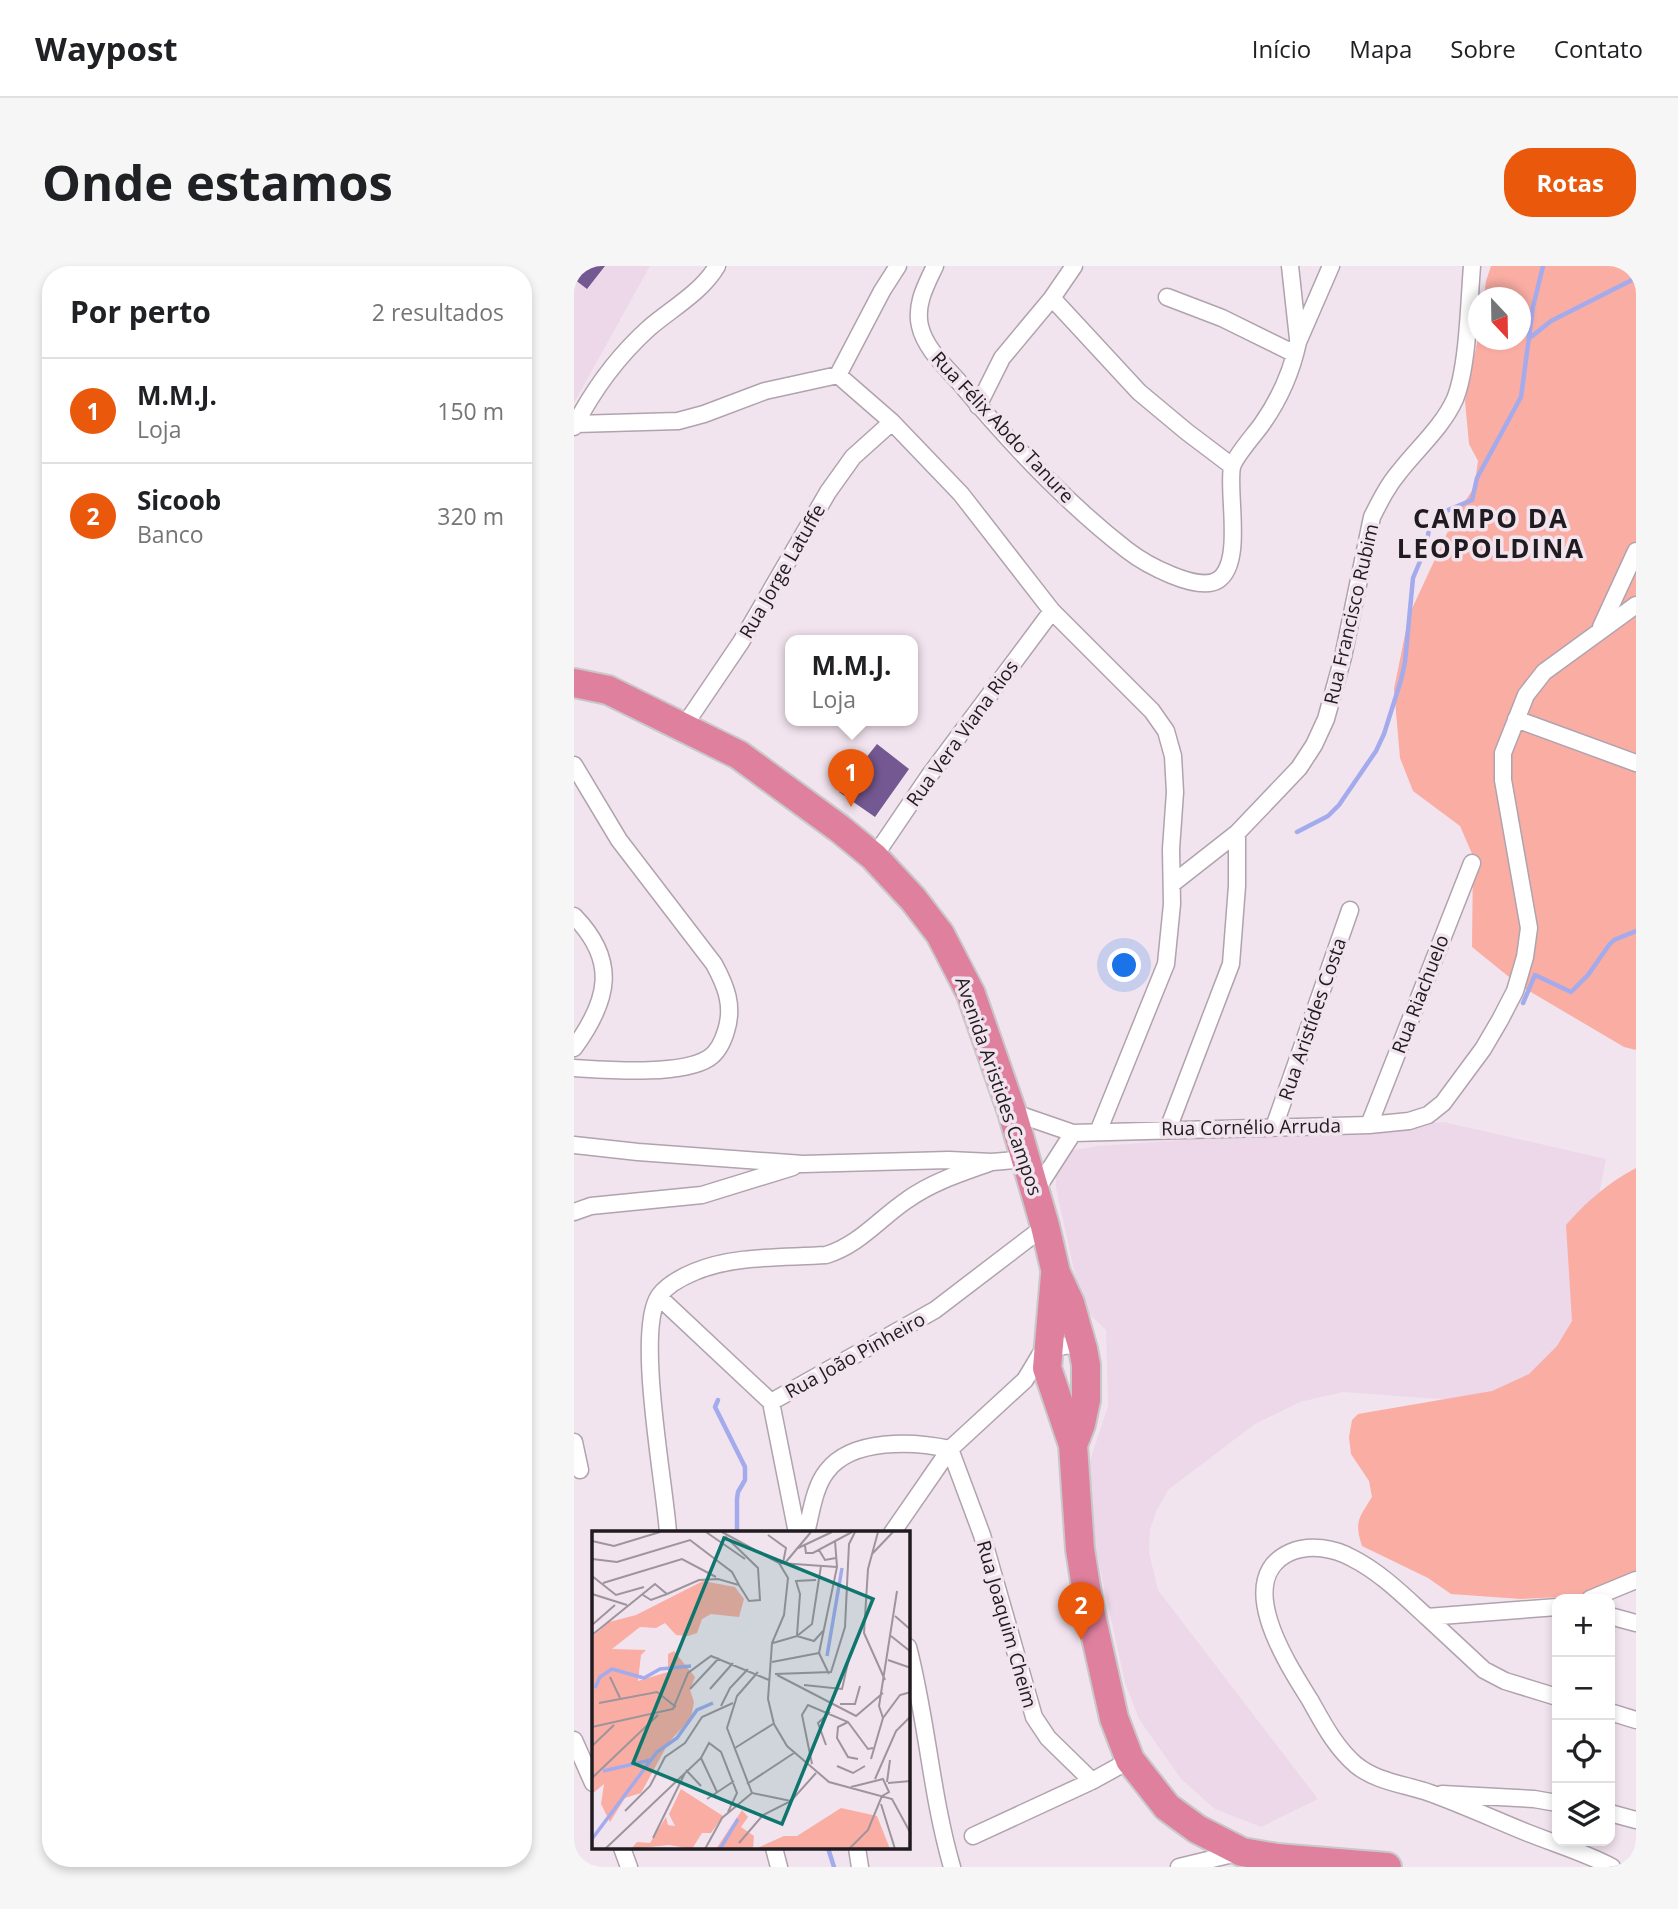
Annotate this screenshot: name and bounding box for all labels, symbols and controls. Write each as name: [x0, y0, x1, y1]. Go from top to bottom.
text: Waypost: [35, 26, 178, 71]
text: Início: [1252, 32, 1311, 65]
text: Mapa: [1349, 32, 1412, 65]
text: Sobre: [1450, 32, 1516, 65]
text: Contato: [1554, 32, 1643, 65]
button: Rotas: [1504, 148, 1636, 217]
text: Onde estamos: [42, 149, 393, 215]
north arrow: [1468, 287, 1531, 350]
text: Por perto: [70, 291, 211, 332]
text: 2 resultados: [372, 296, 504, 328]
street label: Rua Félix Abdo Tanure: [926, 346, 1080, 508]
text: M.M.J.: [137, 377, 217, 413]
text: 1: [86, 395, 100, 427]
text: 150 m: [437, 395, 504, 427]
text: Loja: [137, 413, 181, 445]
text: Sicoob: [137, 482, 221, 518]
street label: Rua Jorge Latuffe: [733, 499, 831, 643]
text: 2: [86, 500, 100, 532]
text: 320 m: [437, 500, 504, 532]
district label: CAMPO DA LEOPOLDINA: [1397, 500, 1585, 566]
text: Banco: [137, 518, 204, 550]
street label: Rua Francisco Rubim: [1318, 521, 1384, 707]
popup: [785, 635, 918, 726]
text: M.M.J.: [812, 647, 891, 683]
street label: Rua Vera Viana Rios: [900, 655, 1024, 811]
text: Loja: [812, 683, 856, 715]
pin: 1: [828, 749, 874, 807]
street label: Rua Riachuelo: [1385, 931, 1455, 1057]
street label: Rua Aristídes Costa: [1272, 934, 1352, 1104]
your location: [1107, 948, 1141, 982]
street label: Avenida Aristides Campos: [949, 973, 1049, 1199]
street label: Rua Cornélio Arruda: [1161, 1112, 1341, 1142]
street label: Rua João Pinheiro: [780, 1306, 930, 1404]
inset map: [592, 1531, 910, 1850]
street label: Rua Joaquim Cheim: [971, 1537, 1043, 1711]
pin: 2: [1058, 1582, 1104, 1640]
map controls: [1552, 1594, 1615, 1846]
button: +: [1552, 1594, 1615, 1657]
button: −: [1552, 1657, 1615, 1720]
button: locate: [1552, 1720, 1615, 1783]
button: layers: [1552, 1783, 1615, 1846]

